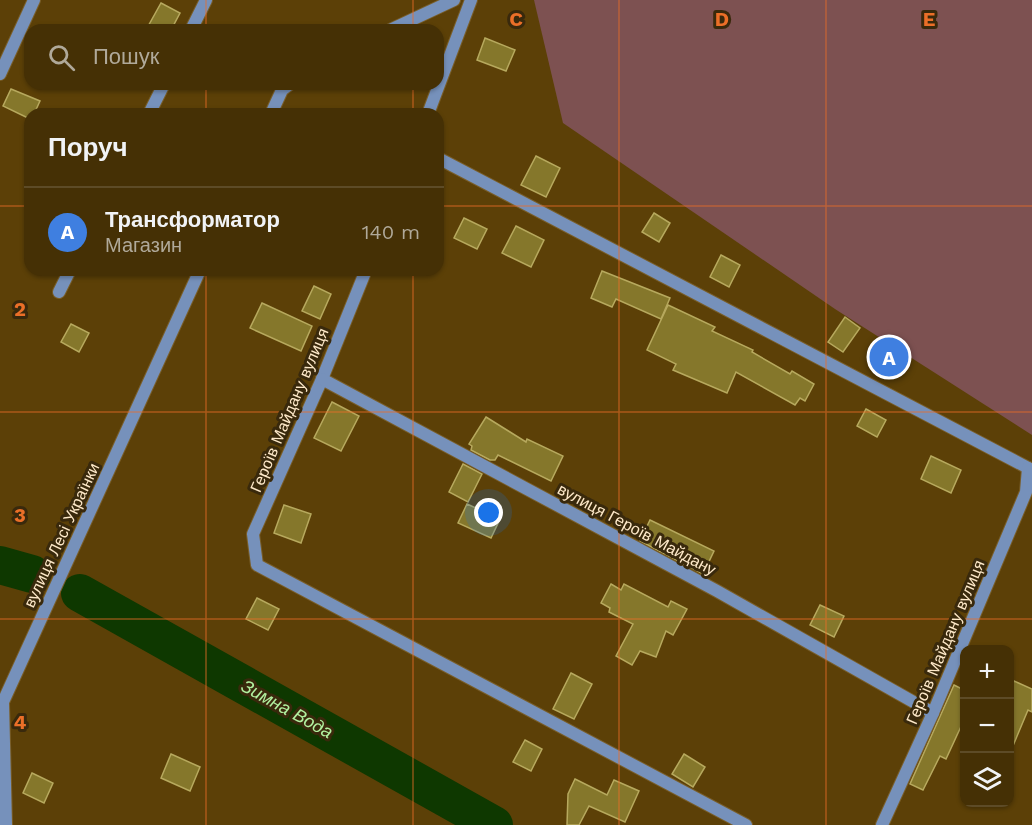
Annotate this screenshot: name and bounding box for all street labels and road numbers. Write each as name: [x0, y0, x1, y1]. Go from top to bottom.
street label: Героїв Майдану вулиця: [246, 325, 333, 495]
street label: вулиця Лесі Українки: [20, 460, 103, 610]
street label: вулиця Героїв Майдану: [554, 480, 719, 579]
street label: Героїв Майдану вулиця: [902, 557, 989, 727]

